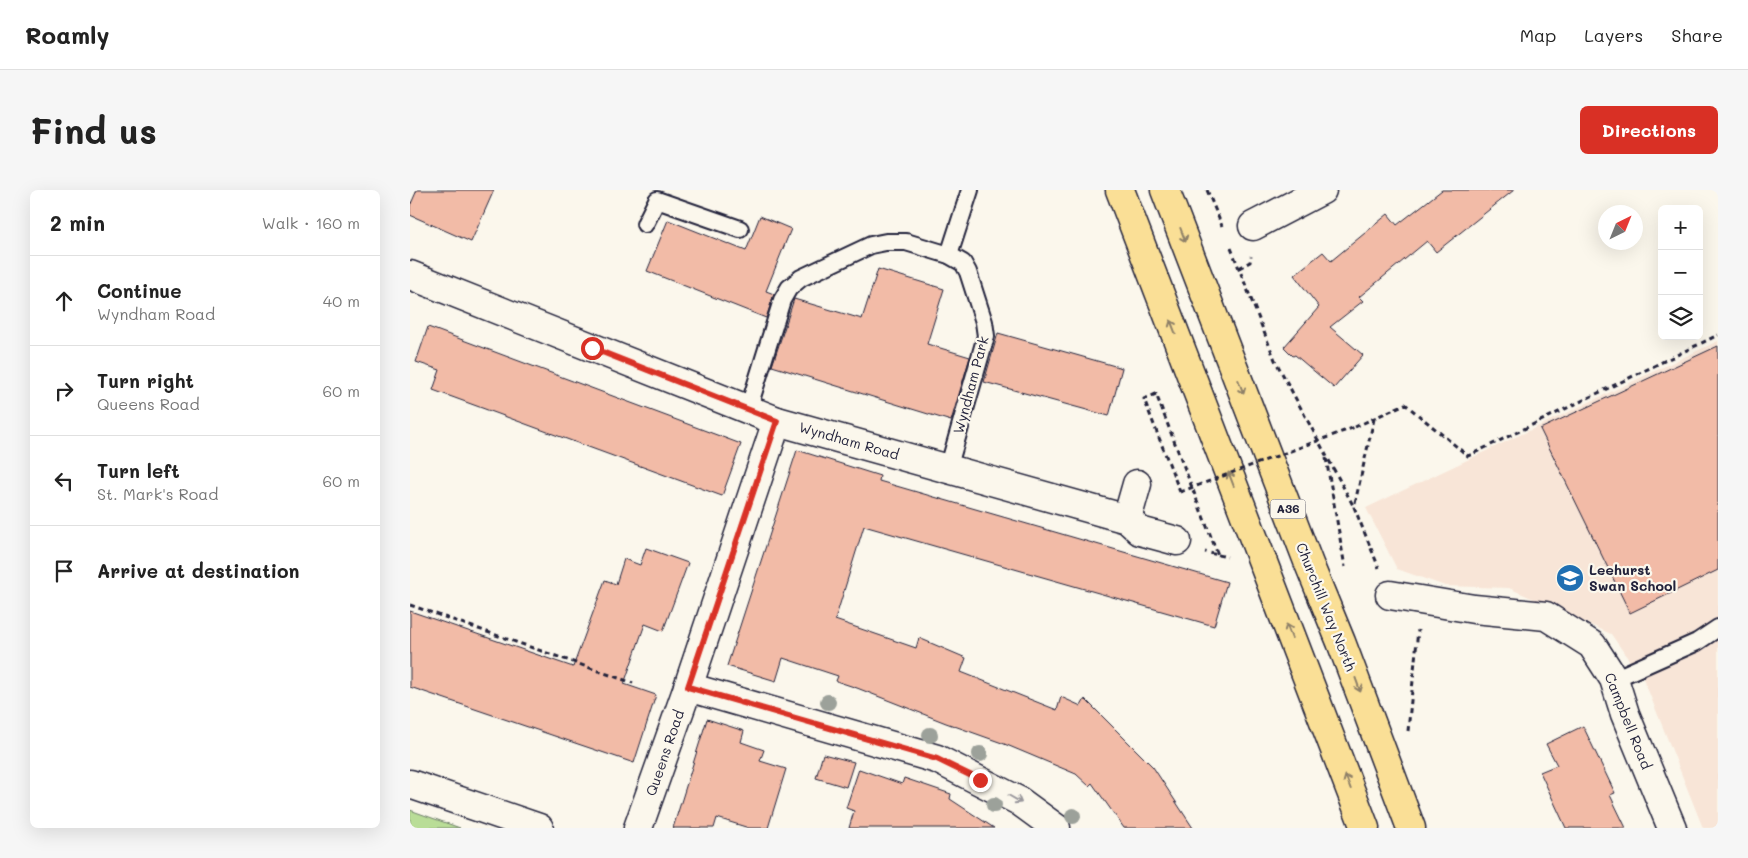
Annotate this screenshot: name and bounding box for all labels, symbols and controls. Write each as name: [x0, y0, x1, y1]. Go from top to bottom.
text: Roamly: [25, 19, 109, 50]
text: Map: [1520, 23, 1556, 47]
text: Layers: [1584, 23, 1643, 47]
text: Share: [1671, 23, 1723, 47]
button: Directions: [1580, 106, 1718, 154]
text: Find us: [30, 107, 157, 153]
north arrow: [1598, 205, 1643, 250]
map controls: [1658, 205, 1703, 340]
button: +: [1658, 205, 1703, 250]
text: 2 min: [50, 209, 105, 236]
text: Walk · 160 m: [262, 212, 360, 233]
one-way arrow: [1179, 227, 1188, 243]
button: −: [1658, 250, 1703, 295]
text: Continue: [97, 278, 182, 303]
icon: ahead: [50, 287, 78, 315]
text: 40 m: [323, 290, 360, 311]
button: layers: [1658, 295, 1703, 340]
text: Wyndham Road: [97, 303, 215, 324]
one-way arrow: [1168, 320, 1177, 336]
street label: Wyndham Park: [948, 334, 993, 436]
route start: [581, 337, 604, 360]
text: Turn right: [97, 368, 194, 393]
icon: right: [50, 377, 78, 405]
one-way arrow: [1237, 379, 1247, 394]
text: 60 m: [323, 380, 360, 401]
text: Queens Road: [97, 393, 200, 414]
street label: Wyndham Road: [797, 417, 902, 464]
text: Turn left: [97, 458, 180, 483]
icon: left: [50, 467, 78, 495]
text: 60 m: [323, 470, 360, 491]
one-way arrow: [1226, 472, 1235, 487]
text: St. Mark's Road: [97, 483, 218, 504]
road number: A36: [1270, 500, 1306, 518]
street label: Churchill Way North: [1292, 540, 1361, 674]
icon: arrive: [50, 557, 78, 585]
text: Arrive at destination: [97, 558, 300, 583]
place label: Leehurst Swan School: [1589, 560, 1676, 595]
school or university icon: Leehurst Swan School: [1555, 563, 1585, 593]
one-way arrow: [1284, 624, 1294, 639]
street label: Campbell Road: [1600, 670, 1657, 772]
one-way arrow: [1354, 677, 1363, 692]
street label: Queens Road: [641, 707, 688, 798]
route end: [969, 769, 992, 792]
one-way arrow: [1343, 775, 1352, 791]
one-way arrow: [1007, 794, 1021, 804]

